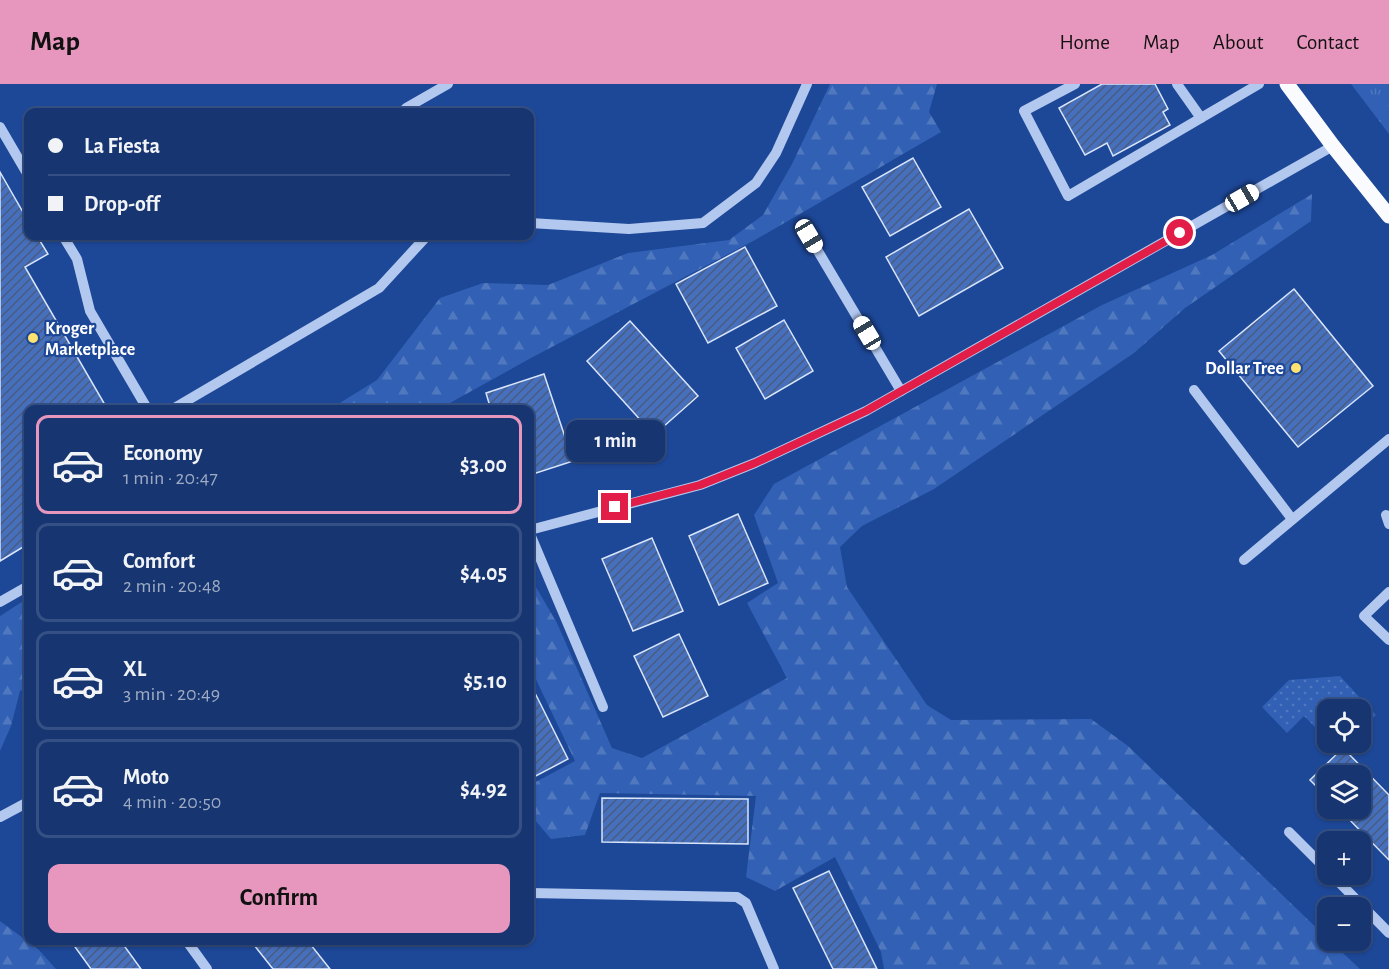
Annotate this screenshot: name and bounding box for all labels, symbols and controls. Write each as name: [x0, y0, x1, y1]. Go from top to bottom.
text: Map: [30, 28, 80, 56]
text: Home: [1059, 32, 1110, 53]
text: Map: [1143, 32, 1180, 53]
text: About: [1213, 32, 1263, 53]
text: Contact: [1296, 32, 1359, 53]
text: La Fiesta: [84, 135, 160, 157]
car: [1222, 181, 1262, 215]
text: Drop-off: [84, 193, 160, 215]
car: [792, 216, 826, 256]
route start: [1166, 219, 1193, 246]
car: [850, 313, 884, 353]
place label: Kroger Marketplace: [45, 320, 135, 359]
marker: Kroger Marketplace: [26, 331, 40, 345]
place label: Dollar Tree: [1205, 360, 1284, 378]
marker: Dollar Tree: [1289, 361, 1303, 375]
callout: 1 min: [566, 420, 664, 462]
text: 1 min: [594, 431, 637, 451]
icon: car: [51, 438, 105, 492]
text: Economy: [123, 442, 203, 464]
text: $3.00: [460, 454, 507, 476]
text: 1 min · 20:47: [123, 468, 218, 488]
route end: [601, 493, 628, 520]
icon: car: [51, 546, 105, 600]
text: Comfort: [123, 550, 195, 572]
text: $4.05: [460, 562, 507, 584]
text: 2 min · 20:48: [123, 576, 221, 596]
icon: car: [51, 654, 105, 708]
text: XL: [123, 658, 146, 680]
text: $5.10: [463, 670, 507, 692]
text: 3 min · 20:49: [123, 684, 220, 704]
map controls: [1317, 699, 1371, 951]
button: locate: [1317, 699, 1371, 753]
icon: car: [51, 762, 105, 816]
button: layers: [1317, 765, 1371, 819]
text: Moto: [123, 766, 169, 788]
text: $4.92: [460, 778, 507, 800]
text: 4 min · 20:50: [123, 792, 221, 812]
button: +: [1317, 831, 1371, 885]
button: Confirm: [48, 864, 510, 933]
button: −: [1317, 897, 1371, 951]

